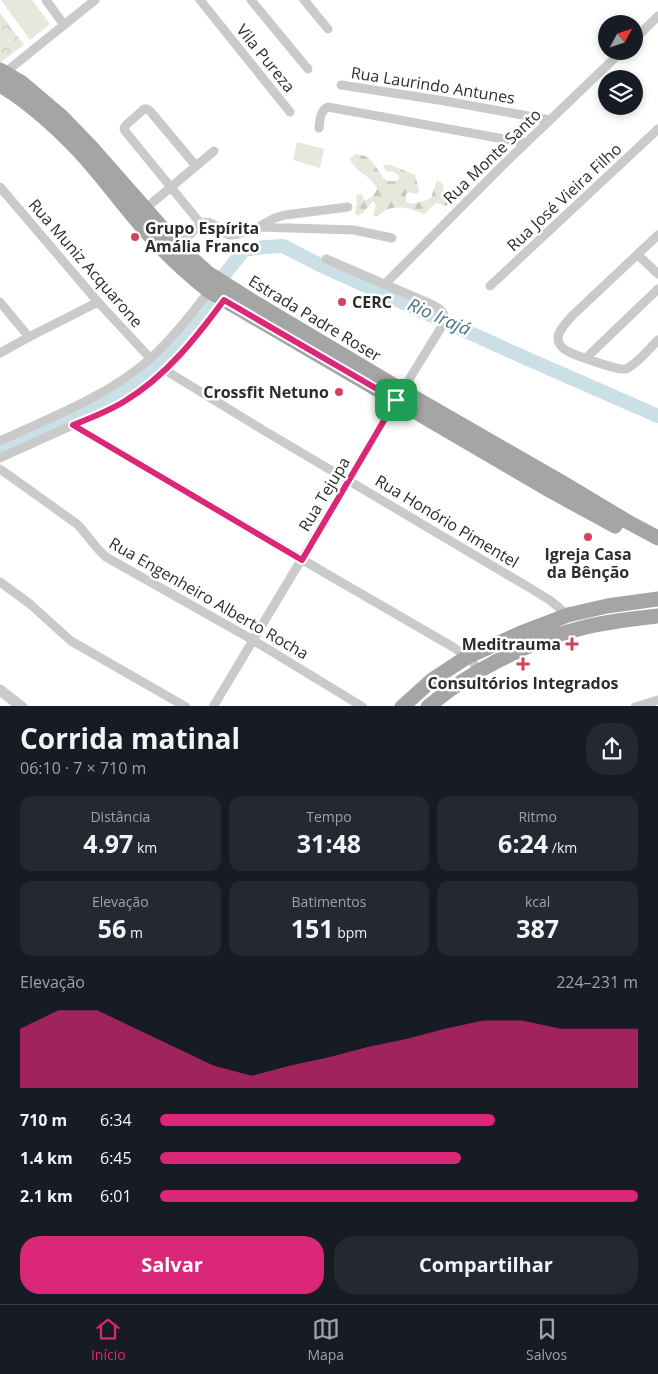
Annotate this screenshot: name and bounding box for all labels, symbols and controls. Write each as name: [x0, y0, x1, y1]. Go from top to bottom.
north arrow: [598, 15, 642, 60]
map controls: [598, 15, 643, 115]
street label: Vila Pureza: [232, 19, 300, 97]
street label: Rua Laurindo Antunes: [349, 61, 517, 109]
button: layers: [598, 70, 643, 115]
street label: Rua Monte Santo: [438, 104, 546, 208]
street label: Rua José Vieira Filho: [502, 138, 626, 256]
street label: Rua Muniz Acquarone: [24, 194, 148, 332]
place label: Grupo Espírita Amália Franco: [145, 217, 259, 257]
marker: Grupo Espírita Amália Franco: [129, 231, 141, 243]
street label: Estrada Padre Roser: [245, 270, 386, 367]
place label: CERC: [352, 291, 392, 313]
water label: Rio Irajá: [404, 292, 475, 341]
marker: CERC: [336, 296, 348, 308]
pin: [375, 379, 417, 421]
place label: Crossfit Netuno: [203, 381, 329, 403]
marker: Crossfit Netuno: [333, 386, 345, 398]
icon: arrive: [382, 386, 410, 414]
street label: Rua Tejupa: [293, 453, 355, 535]
street label: Rua Honório Pimentel: [371, 469, 523, 573]
marker: Igreja Casa da Bênção: [582, 531, 594, 543]
street label: Rua Engenheiro Alberto Rocha: [105, 532, 313, 664]
place label: Igreja Casa da Bênção: [544, 543, 632, 583]
place label: Meditrauma: [462, 633, 561, 655]
marker: Meditrauma: [565, 637, 579, 651]
marker: Consultórios Integrados: [516, 657, 530, 671]
place label: Consultórios Integrados: [427, 672, 619, 694]
text: Corrida matinal: [20, 719, 240, 757]
button: share: [586, 723, 638, 775]
text: 06:10 · 7 × 710 m: [20, 757, 146, 779]
text: Distância: [90, 807, 150, 826]
text: Tempo: [306, 807, 352, 826]
text: Ritmo: [518, 807, 557, 826]
text: 4.97: [83, 826, 133, 860]
text: 31:48: [297, 826, 361, 860]
text: 6:24: [498, 826, 548, 860]
text: km: [133, 838, 157, 857]
text: /km: [548, 838, 577, 857]
text: Elevação: [92, 892, 149, 911]
text: Batimentos: [292, 892, 366, 911]
text: kcal: [525, 892, 550, 911]
text: 56: [98, 911, 126, 945]
text: 151: [291, 911, 334, 945]
text: 387: [516, 911, 559, 945]
text: m: [126, 923, 143, 942]
text: bpm: [334, 923, 367, 942]
text: Elevação: [20, 971, 85, 993]
text: 224–231 m: [556, 971, 638, 993]
text: 710 m: [20, 1109, 67, 1131]
text: 6:34: [100, 1109, 132, 1131]
text: 1.4 km: [20, 1147, 73, 1169]
text: 6:45: [100, 1147, 132, 1169]
text: 2.1 km: [20, 1185, 73, 1207]
text: 6:01: [100, 1185, 132, 1207]
button: Salvar: [20, 1236, 324, 1294]
button: Compartilhar: [334, 1236, 638, 1294]
tab: Início: [91, 1315, 126, 1364]
tab: Mapa: [307, 1315, 344, 1364]
tab: Salvos: [526, 1315, 567, 1364]

